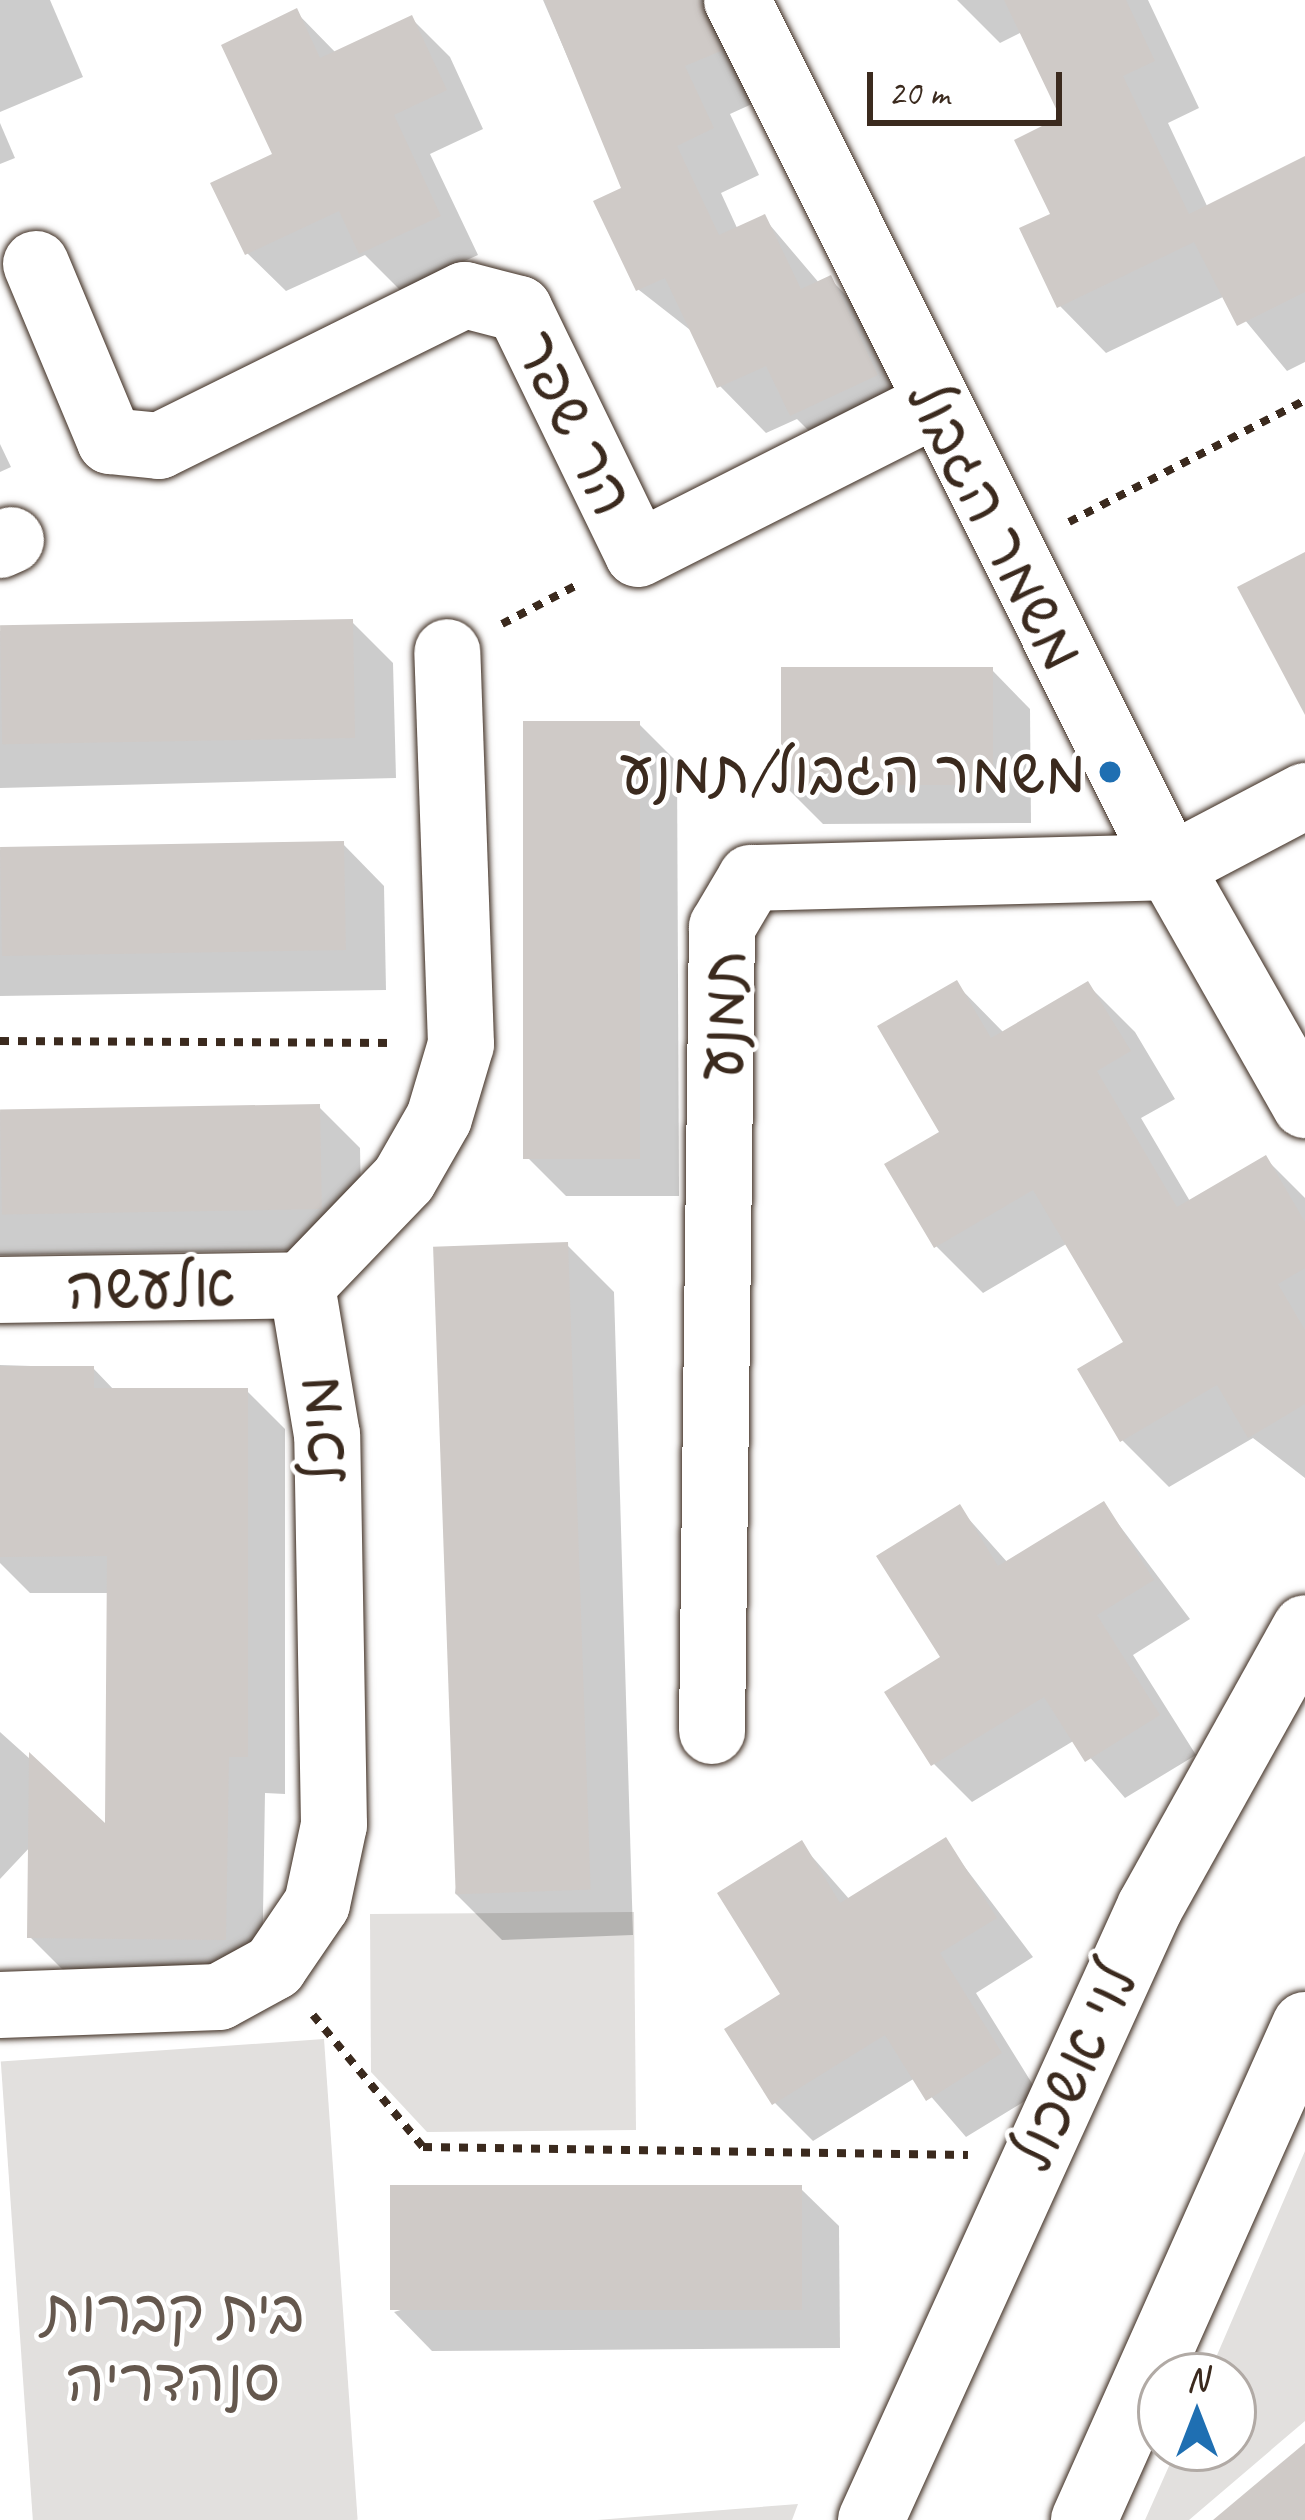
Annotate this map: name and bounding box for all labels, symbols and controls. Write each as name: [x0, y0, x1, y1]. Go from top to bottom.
scale bar: [873, 48, 1068, 122]
text: 20 m: [888, 70, 949, 116]
street label: הר שפר: [499, 319, 649, 527]
street label: משמר הגבול: [891, 368, 1099, 682]
place label: משמר הגבול/תמנע: [620, 736, 1086, 808]
marker: משמר הגבול/תמנע: [1097, 759, 1123, 785]
street label: תמנע: [685, 949, 761, 1081]
street label: אלעשה: [66, 1250, 236, 1324]
street label: מיכל: [282, 1373, 362, 1487]
street label: לוי אשכול: [995, 1952, 1153, 2182]
park label: בית קברות סנהדריה: [41, 2275, 305, 2416]
north arrow: [1137, 2352, 1257, 2472]
text: N: [1187, 2358, 1207, 2400]

